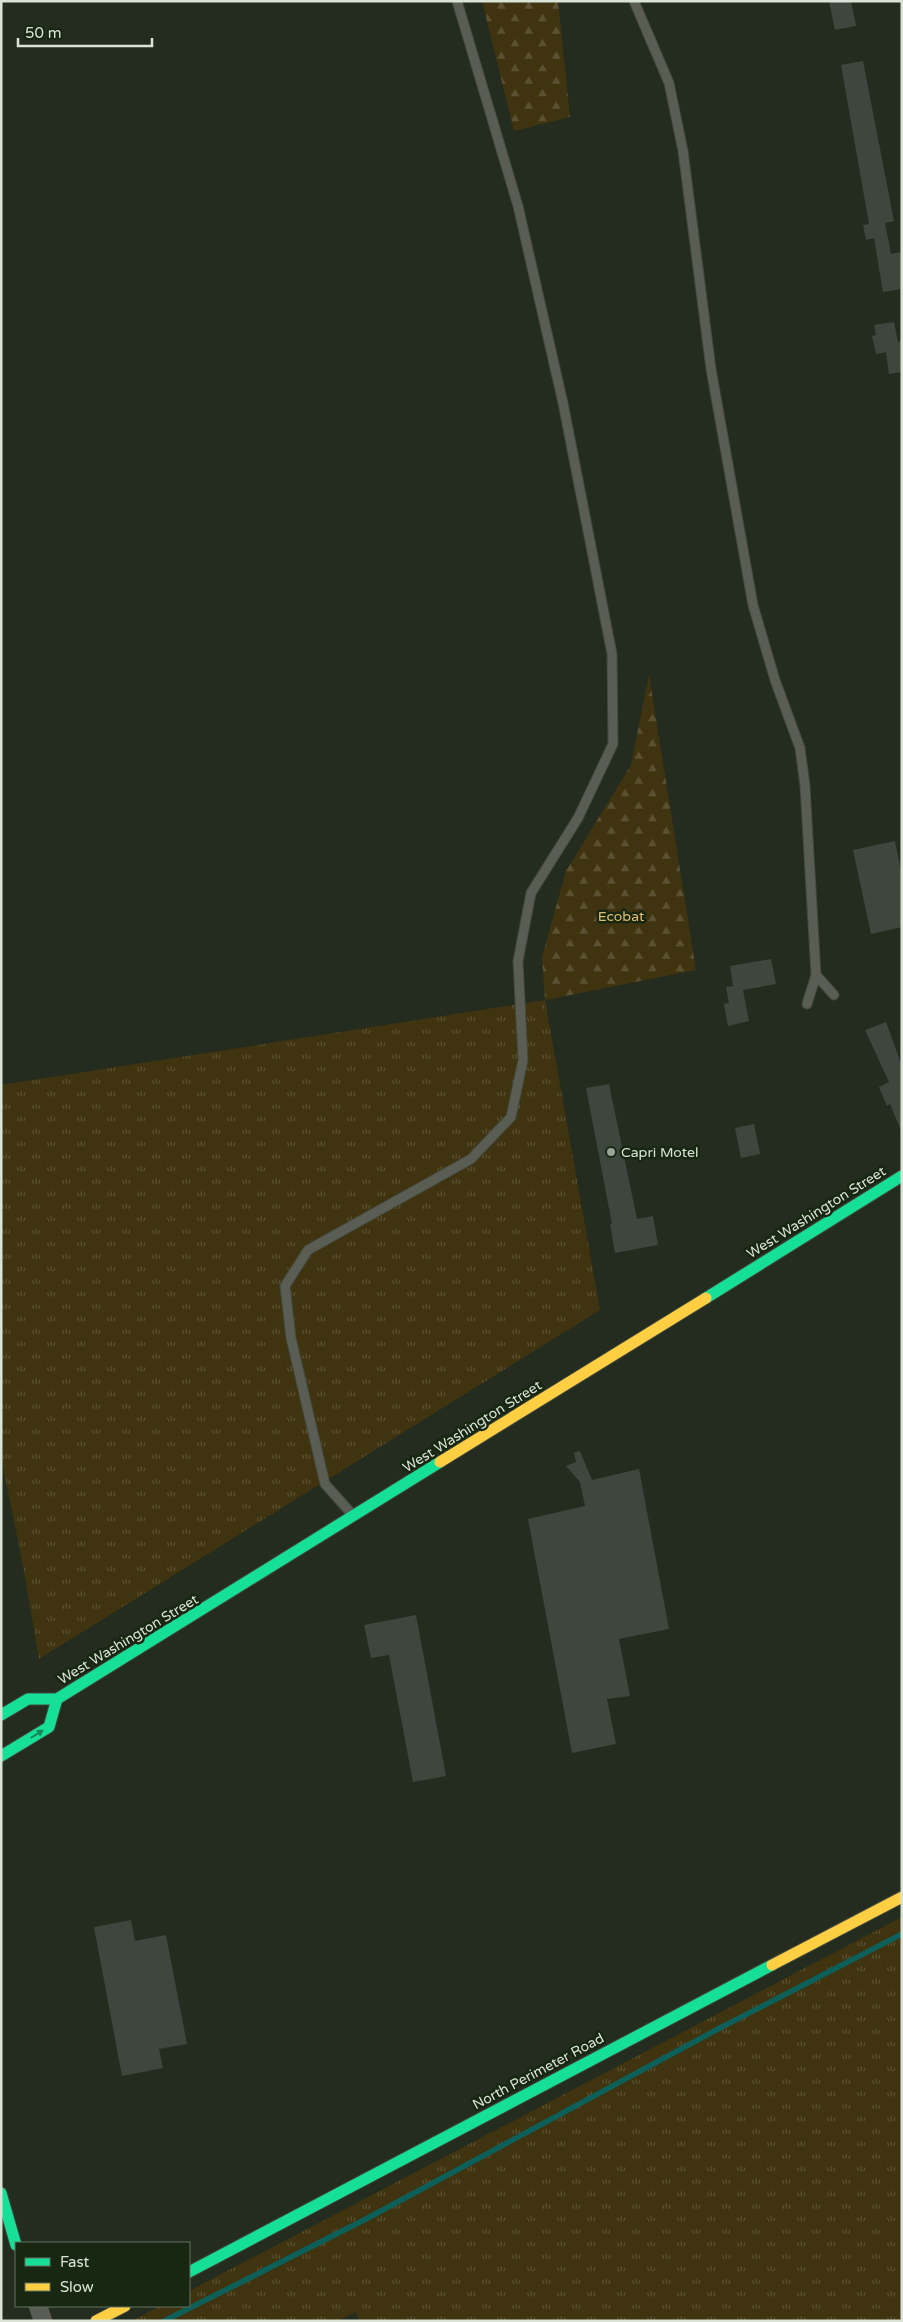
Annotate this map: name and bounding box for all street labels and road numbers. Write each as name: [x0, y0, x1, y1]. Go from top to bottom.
street label: West Washington Street: [744, 1162, 889, 1262]
street label: West Washington Street: [400, 1376, 545, 1476]
street label: West Washington Street: [55, 1590, 202, 1688]
street label: North Perimeter Road: [470, 2030, 607, 2113]

